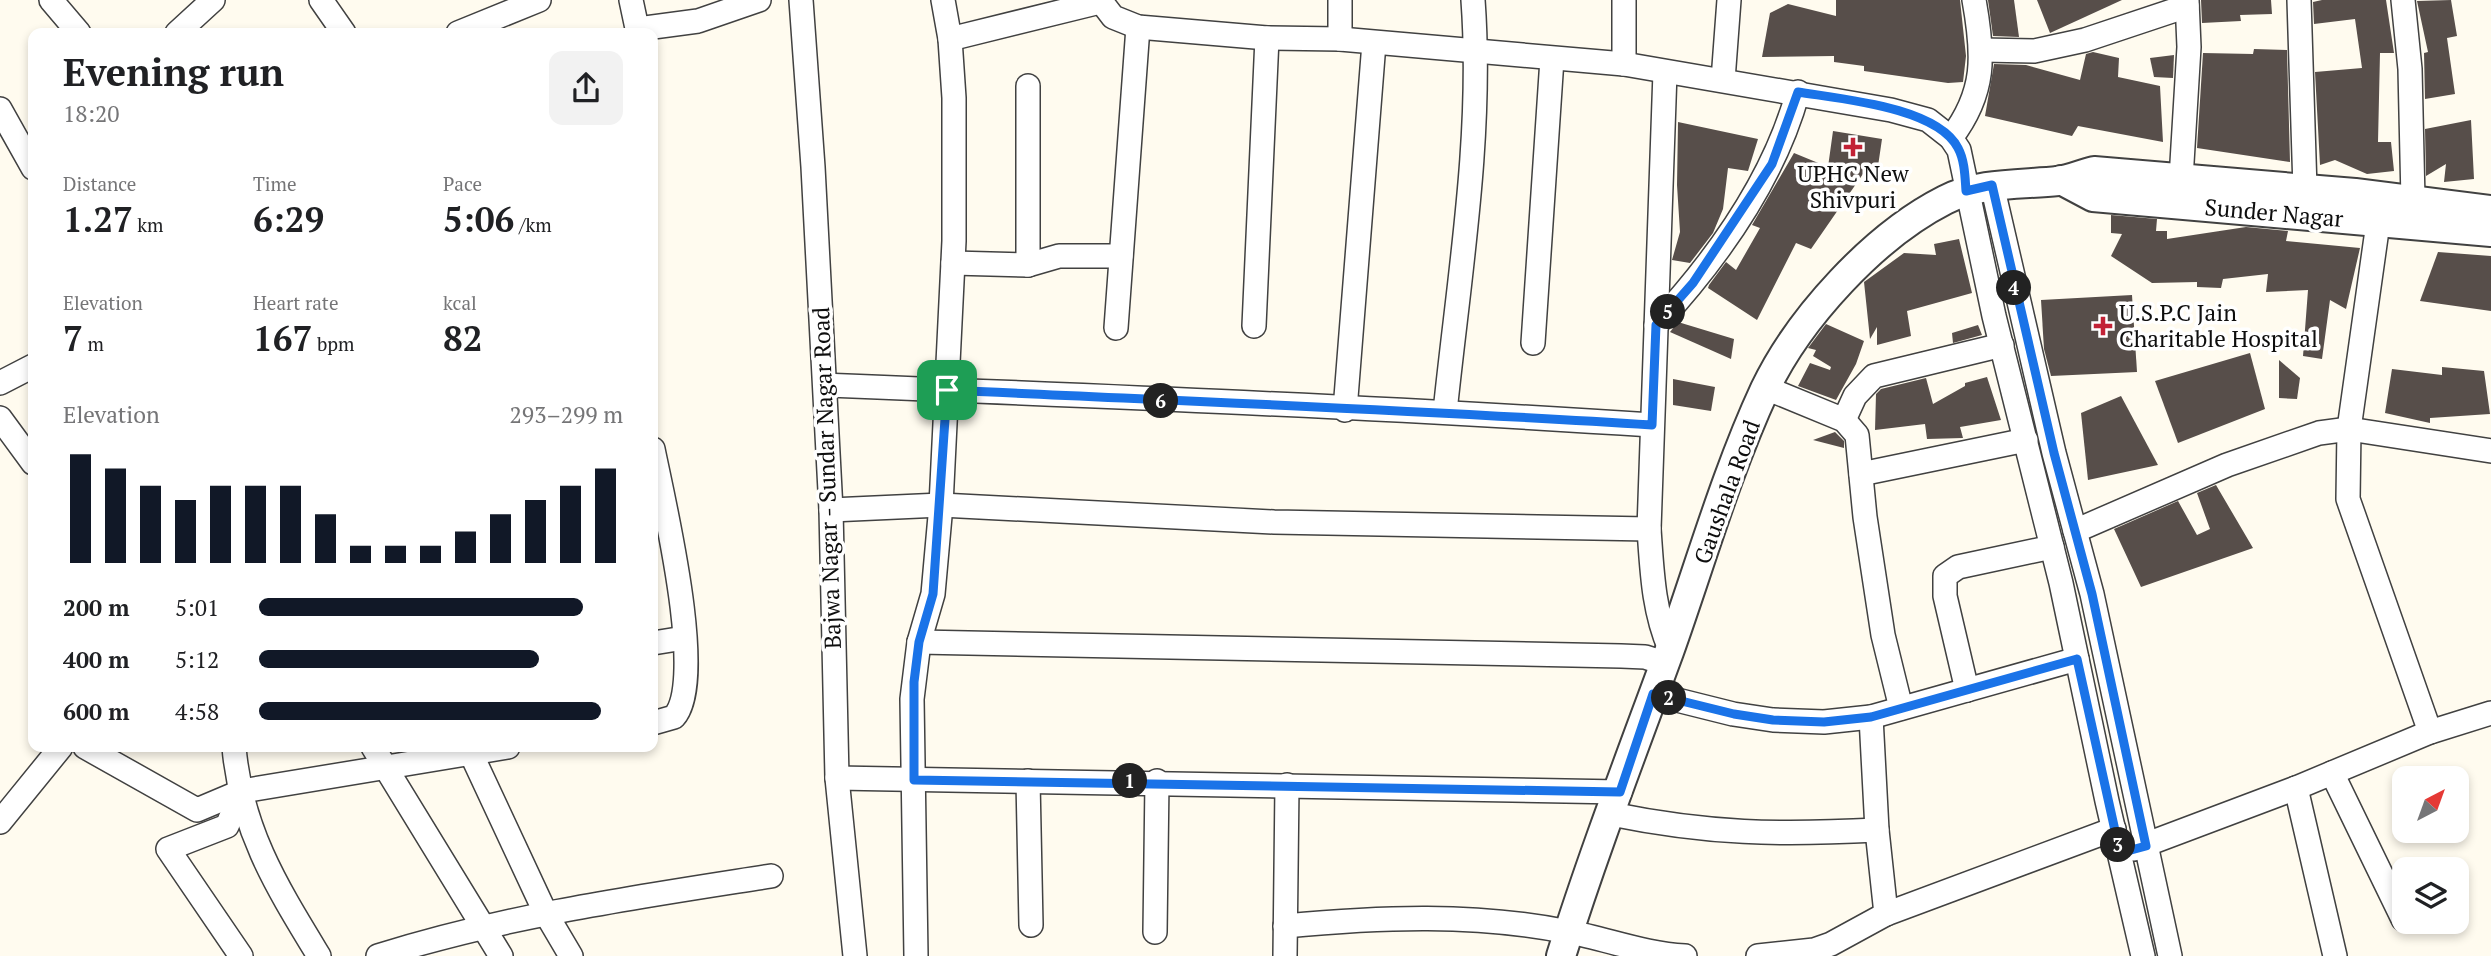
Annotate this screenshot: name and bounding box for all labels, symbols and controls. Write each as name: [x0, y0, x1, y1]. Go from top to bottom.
text: Evening run: [63, 47, 284, 97]
button: share: [549, 51, 623, 125]
text: 18:20: [63, 98, 120, 129]
marker: UPHC New Shivpuri: [1843, 137, 1863, 157]
place label: UPHC New Shivpuri: [1797, 158, 1909, 215]
text: Distance: [63, 171, 136, 196]
text: Time: [253, 171, 296, 196]
text: Pace: [443, 171, 482, 196]
street label: Sunder Nagar: [2203, 191, 2345, 234]
text: 1.27: [63, 196, 133, 242]
text: 6:29: [253, 196, 324, 242]
text: 5:06: [443, 196, 514, 242]
text: km: [133, 212, 164, 237]
text: /km: [514, 212, 552, 237]
pin: 4: [1996, 270, 2032, 306]
text: 4: [2008, 275, 2019, 300]
text: Elevation: [63, 290, 143, 315]
text: Heart rate: [253, 290, 338, 315]
text: kcal: [443, 290, 477, 315]
pin: 5: [1650, 294, 1686, 330]
place label: U.S.P.C Jain Charitable Hospital: [2119, 297, 2318, 354]
text: 5: [1662, 299, 1673, 324]
street label: Bajwa Nagar - Sundar Nagar Road: [805, 306, 848, 650]
text: 7: [63, 315, 83, 361]
text: 167: [253, 315, 312, 361]
text: 82: [443, 315, 483, 361]
marker: U.S.P.C Jain Charitable Hospital: [2093, 316, 2113, 336]
text: m: [83, 331, 104, 356]
text: bpm: [312, 331, 354, 356]
pin: [917, 360, 977, 420]
icon: arrive: [928, 371, 966, 409]
pin: 6: [1144, 384, 1178, 418]
text: 6: [1155, 388, 1166, 413]
text: Elevation: [63, 399, 160, 430]
text: 293–299 m: [510, 399, 623, 430]
street label: Gaushala Road: [1686, 415, 1767, 568]
text: 200 m: [63, 592, 129, 623]
text: 5:01: [175, 592, 219, 623]
text: 400 m: [63, 644, 129, 675]
text: 5:12: [175, 644, 219, 675]
pin: 2: [1652, 680, 1686, 716]
text: 2: [1663, 685, 1674, 710]
text: 600 m: [63, 696, 129, 727]
text: 4:58: [175, 696, 219, 727]
pin: 1: [1112, 764, 1148, 798]
north arrow: [2392, 766, 2469, 844]
map controls: [2392, 766, 2469, 934]
text: 1: [1124, 768, 1135, 793]
pin: 3: [2100, 828, 2136, 862]
text: 3: [2112, 832, 2123, 857]
button: layers: [2392, 857, 2469, 934]

